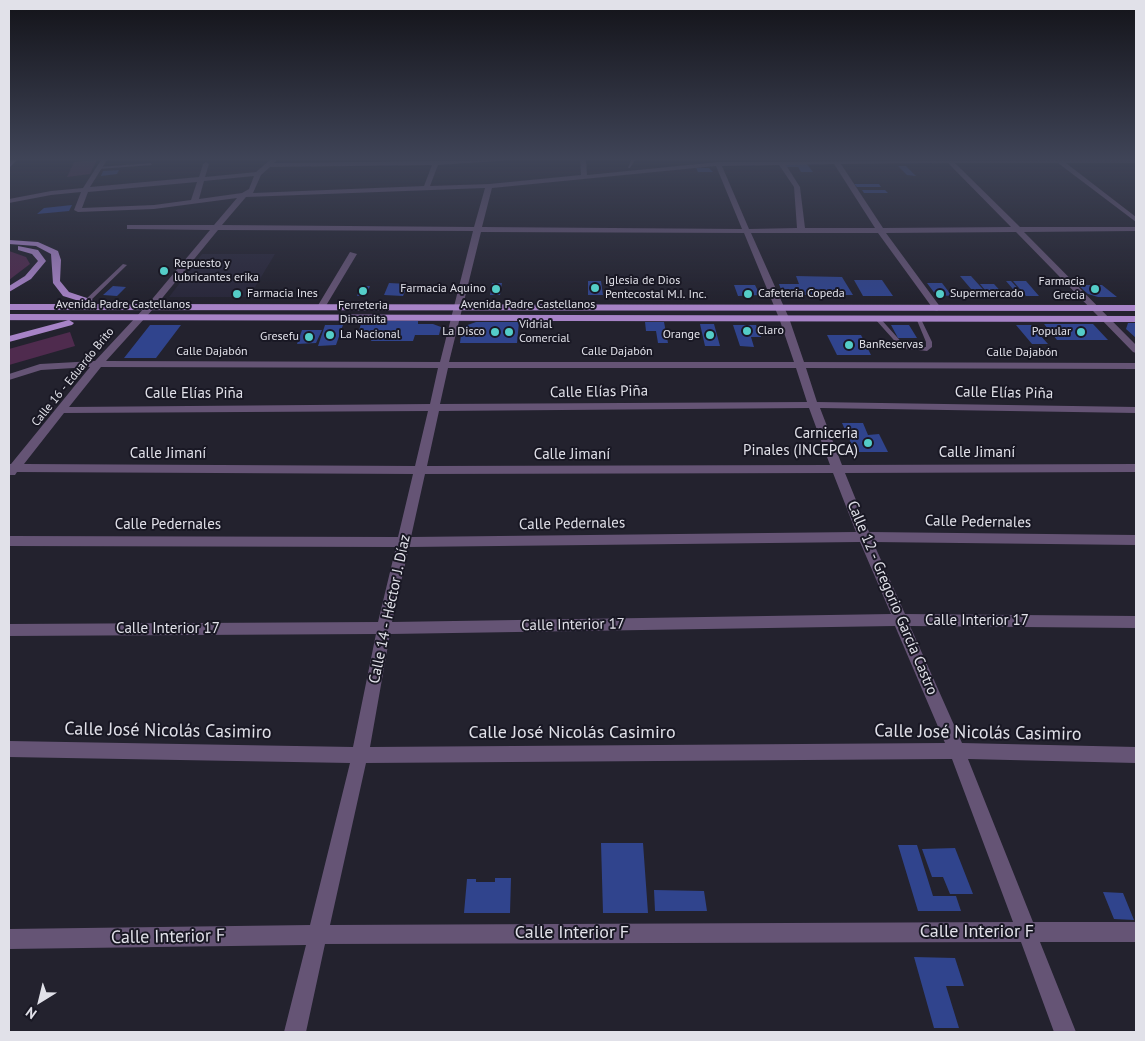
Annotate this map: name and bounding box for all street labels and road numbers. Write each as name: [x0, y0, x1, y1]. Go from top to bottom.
street label: Avenida Padre Castellanos: [56, 298, 190, 312]
street label: Avenida Padre Castellanos: [461, 298, 595, 312]
street label: Calle 16 - Eduardo Brito: [29, 325, 117, 429]
street label: Calle Dajabón: [176, 345, 248, 359]
street label: Calle Dajabón: [581, 345, 653, 359]
street label: Calle Dajabón: [986, 346, 1058, 360]
street label: Calle Elías Piña: [550, 382, 648, 402]
street label: Calle Elías Piña: [955, 383, 1053, 403]
street label: Calle Elías Piña: [145, 385, 243, 403]
street label: Calle Jimaní: [939, 444, 1015, 462]
street label: Calle Jimaní: [130, 445, 206, 463]
street label: Calle Jimaní: [534, 446, 610, 464]
street label: Calle 12 - Gregorio García Castro: [843, 498, 941, 698]
street label: Calle Pedernales: [925, 512, 1031, 532]
street label: Calle Pedernales: [519, 514, 625, 534]
street label: Calle Pedernales: [115, 516, 221, 534]
street label: Calle 14 - Héctor J. Díaz: [365, 533, 415, 685]
street label: Calle Interior 17: [925, 612, 1029, 630]
street label: Calle Interior 17: [521, 615, 625, 635]
street label: Calle Interior 17: [116, 620, 220, 638]
street label: Calle José Nicolás Casimiro: [64, 718, 272, 744]
street label: Calle José Nicolás Casimiro: [874, 720, 1082, 746]
street label: Calle José Nicolás Casimiro: [468, 722, 676, 744]
street label: Calle Interior F: [920, 921, 1034, 943]
street label: Calle Interior F: [515, 922, 629, 944]
street label: Calle Interior F: [111, 925, 225, 949]

